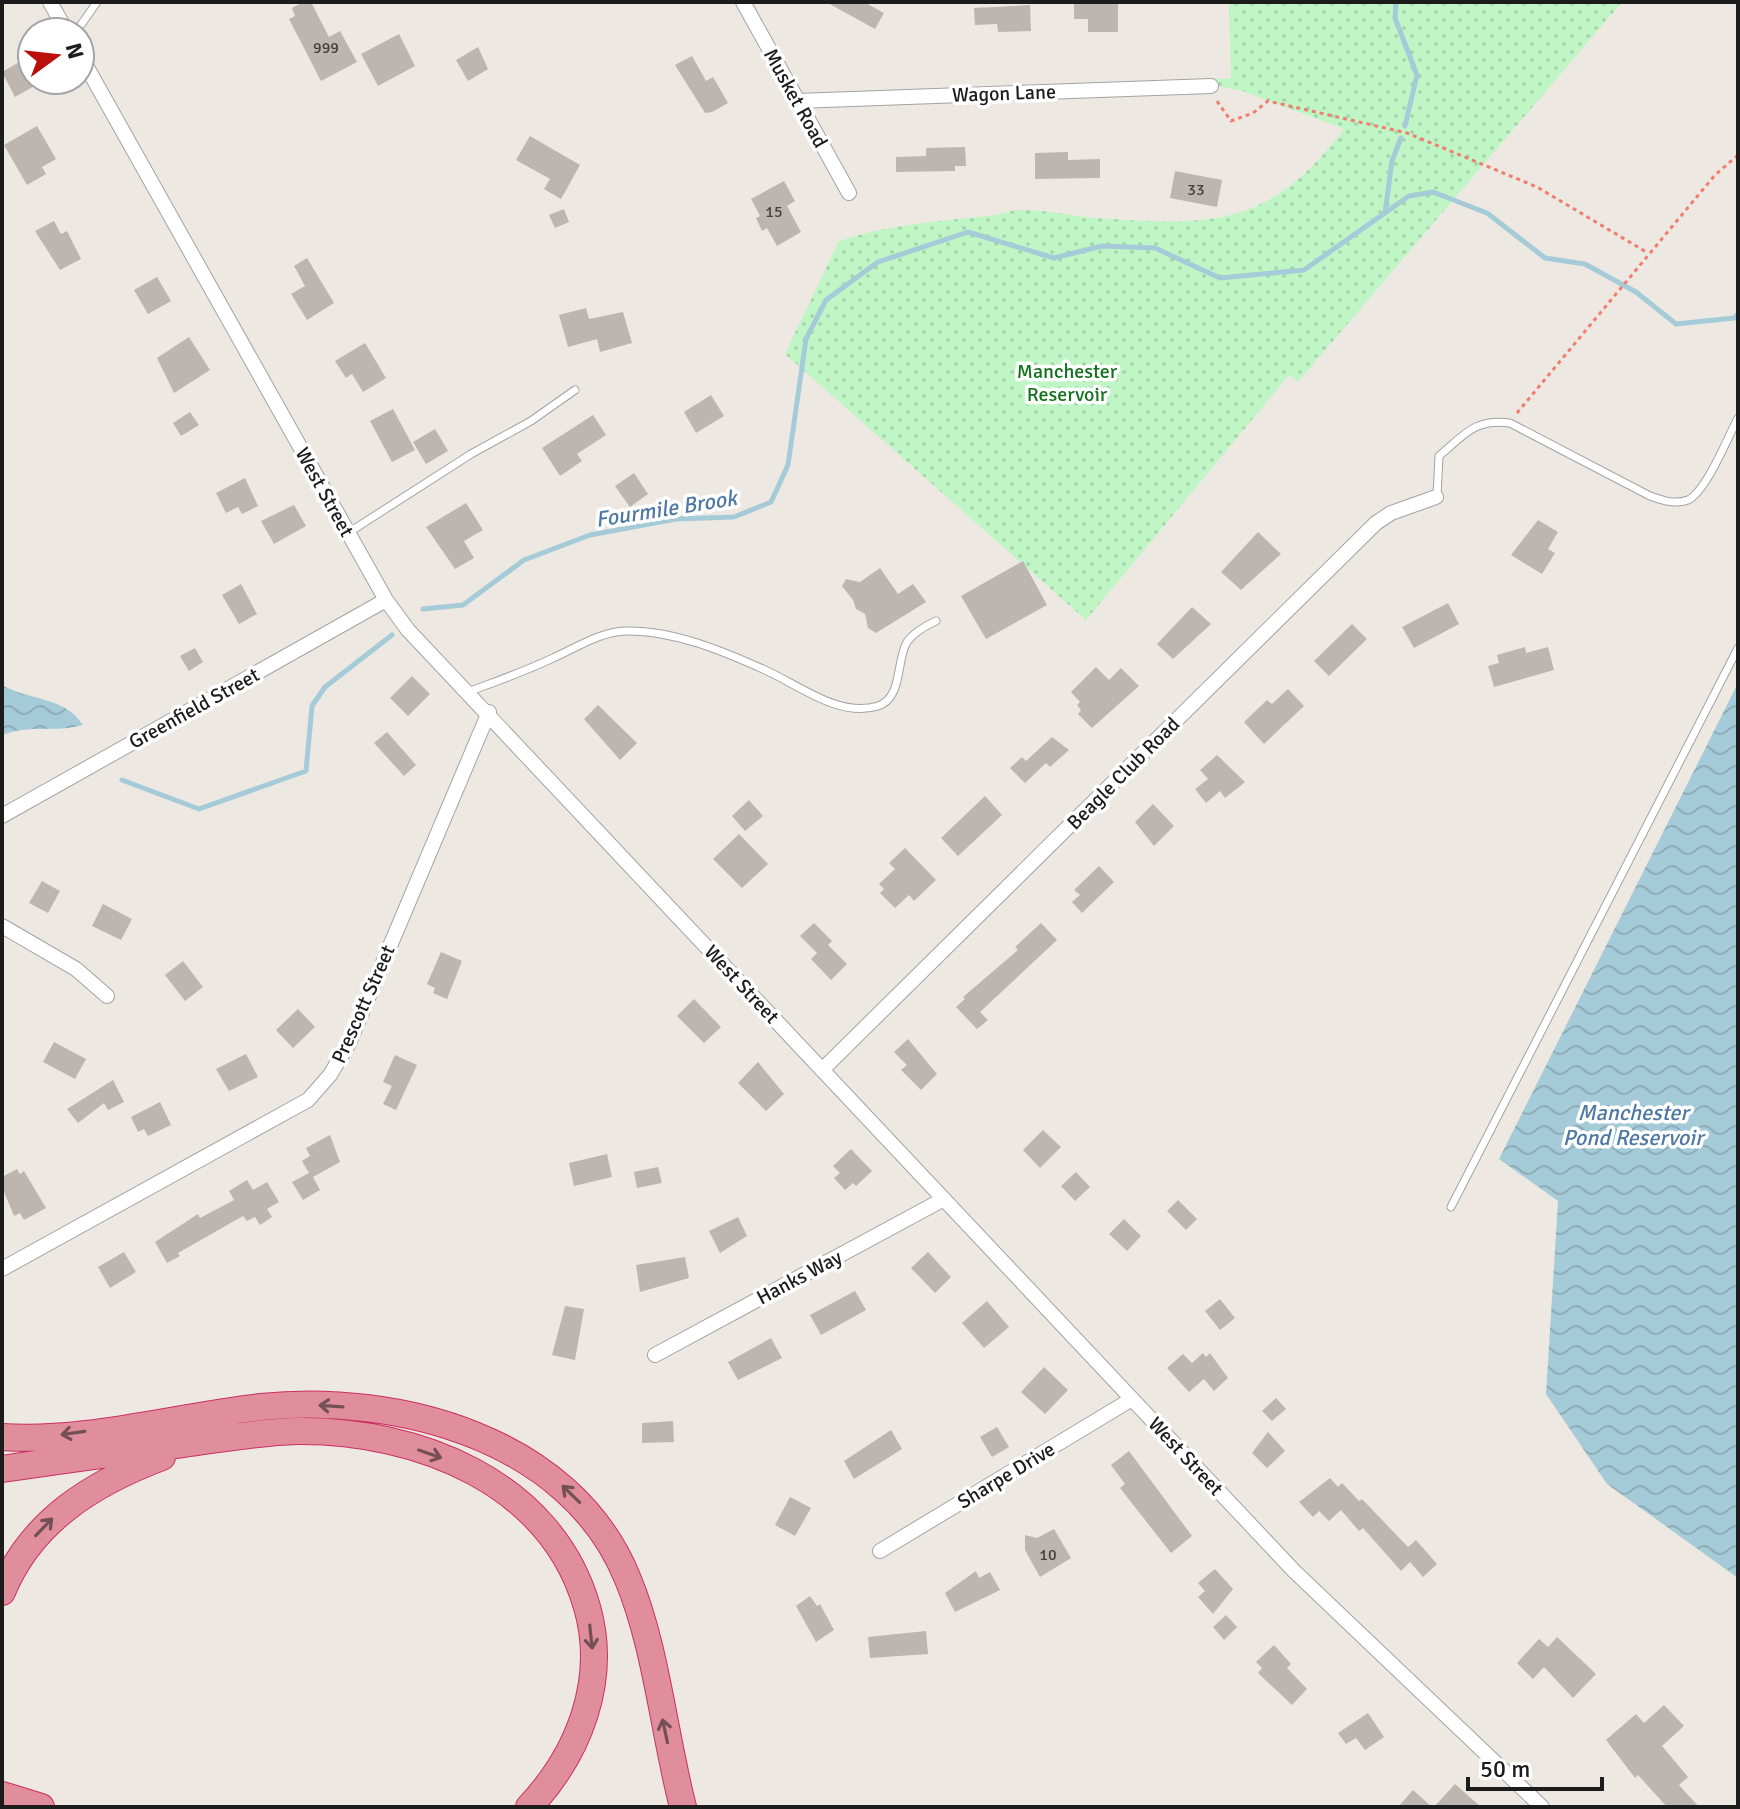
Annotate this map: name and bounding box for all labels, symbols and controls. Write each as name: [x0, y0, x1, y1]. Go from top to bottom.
north arrow: [16, 16, 96, 96]
house number: 999: [313, 38, 339, 58]
text: N: [60, 40, 90, 62]
street label: Musket Road: [758, 44, 833, 152]
street label: Wagon Lane: [952, 79, 1056, 108]
house number: 33: [1187, 180, 1205, 200]
house number: 15: [765, 202, 783, 222]
park label: Manchester Reservoir: [1017, 359, 1118, 407]
street label: West Street: [290, 443, 359, 541]
water label: Fourmile Brook: [594, 484, 741, 533]
street label: Greenfield Street: [125, 662, 264, 755]
street label: Beagle Club Road: [1062, 712, 1185, 835]
street label: West Street: [699, 940, 784, 1029]
street label: Prescott Street: [326, 941, 401, 1067]
water label: Manchester Pond Reservoir: [1563, 1099, 1706, 1151]
street label: Hanks Way: [752, 1244, 847, 1310]
one-way arrow: [318, 1399, 345, 1414]
street label: West Street: [1143, 1412, 1228, 1501]
one-way arrow: [61, 1426, 87, 1441]
street label: Sharpe Drive: [953, 1437, 1060, 1514]
one-way arrow: [417, 1447, 442, 1462]
one-way arrow: [562, 1485, 581, 1504]
one-way arrow: [35, 1517, 54, 1537]
house number: 10: [1039, 1545, 1057, 1565]
one-way arrow: [584, 1623, 599, 1650]
one-way arrow: [657, 1719, 672, 1744]
scale bar: [1468, 1741, 1602, 1791]
text: 50 m: [1480, 1754, 1530, 1784]

